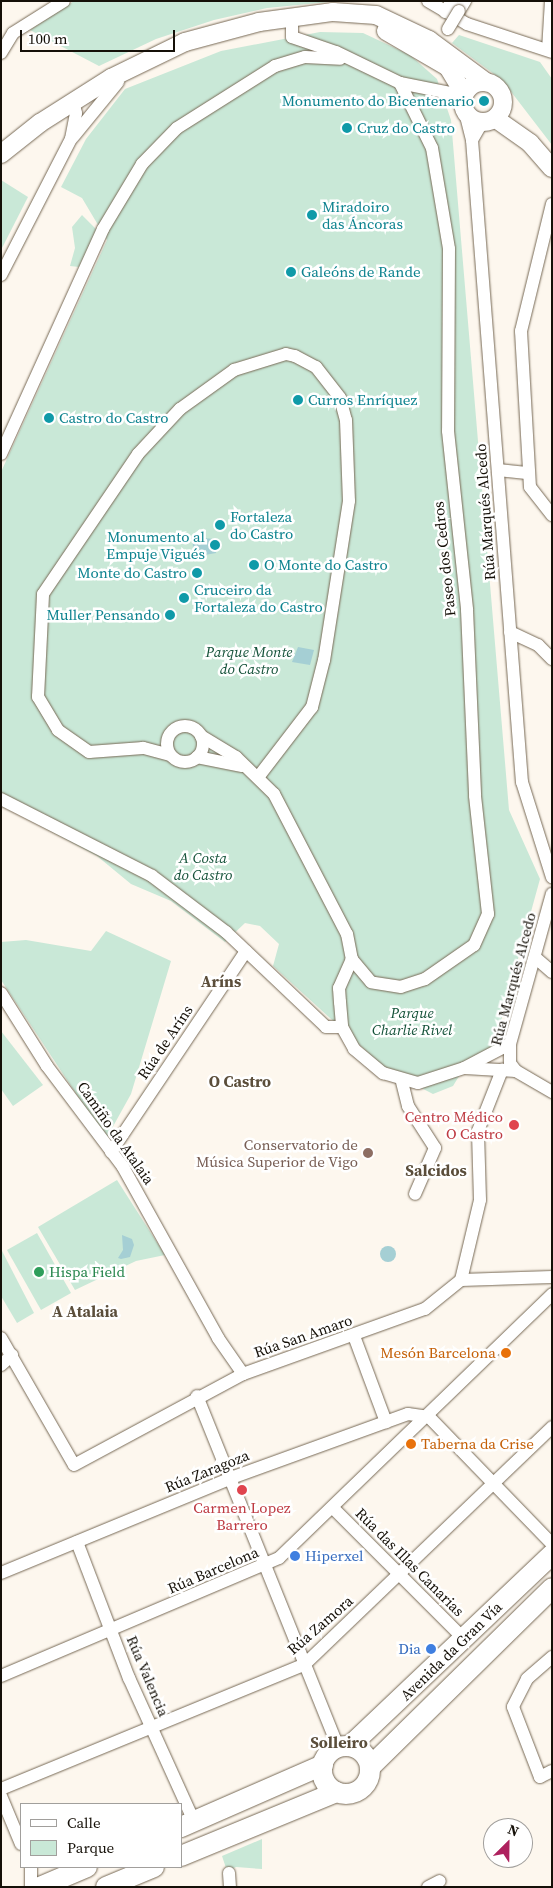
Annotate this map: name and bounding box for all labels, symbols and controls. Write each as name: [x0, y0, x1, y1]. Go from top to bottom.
scale bar: [22, 20, 178, 52]
text: 100 m: [28, 28, 68, 49]
place label: Monumento do Bicentenario: [282, 92, 474, 110]
marker: Monumento do Bicentenario: [478, 95, 490, 107]
place label: Cruz do Castro: [357, 119, 455, 137]
marker: Cruz do Castro: [341, 122, 353, 134]
place label: Miradoiro das Áncoras: [322, 197, 403, 232]
marker: Miradoiro das Áncoras: [306, 209, 318, 221]
place label: Galeóns de Rande: [301, 263, 421, 281]
marker: Galeóns de Rande: [285, 266, 297, 278]
place label: Curros Enríquez: [308, 391, 417, 409]
marker: Curros Enríquez: [292, 394, 304, 406]
place label: Castro do Castro: [59, 409, 169, 427]
marker: Castro do Castro: [43, 412, 55, 424]
street label: Rúa Marqués Alcedo: [471, 443, 499, 581]
street label: Paseo dos Cedros: [429, 501, 459, 617]
place label: Fortaleza do Castro: [230, 507, 293, 542]
marker: Fortaleza do Castro: [214, 519, 226, 531]
place label: Monumento al Empuje Vigués: [105, 527, 205, 562]
marker: Monumento al Empuje Vigués: [209, 539, 221, 551]
place label: O Monte do Castro: [264, 556, 388, 574]
marker: O Monte do Castro: [248, 559, 260, 571]
place label: Monte do Castro: [77, 564, 187, 582]
marker: Monte do Castro: [191, 567, 203, 579]
place label: Cruceiro da Fortaleza do Castro: [194, 580, 323, 615]
marker: Cruceiro da Fortaleza do Castro: [178, 592, 190, 604]
place label: Muller Pensando: [46, 606, 160, 624]
marker: Muller Pensando: [164, 609, 176, 621]
park label: Parque Monte do Castro: [206, 642, 292, 677]
park label: A Costa do Castro: [174, 848, 232, 883]
street label: Rúa Marqués Alcedo: [487, 910, 539, 1048]
district label: Aríns: [201, 971, 241, 991]
street label: Rúa de Aríns: [134, 1002, 196, 1082]
park label: Parque Charlie Rivel: [372, 1003, 452, 1038]
district label: O Castro: [209, 1071, 271, 1091]
street label: Camiño da Atalaia: [74, 1078, 158, 1188]
place label: Centro Médico O Castro: [405, 1107, 503, 1142]
marker: Centro Médico O Castro: [507, 1118, 521, 1132]
place label: Conservatorio de Música Superior de Vigo: [196, 1135, 358, 1170]
marker: Conservatorio de Música Superior de Vigo: [362, 1147, 374, 1159]
district label: Salcidos: [405, 1160, 467, 1180]
place label: Hispa Field: [49, 1263, 125, 1281]
marker: Hispa Field: [33, 1266, 45, 1278]
district label: A Atalaia: [52, 1301, 118, 1321]
street label: Rúa San Amaro: [251, 1311, 355, 1361]
place label: Mesón Barcelona: [380, 1344, 496, 1362]
marker: Mesón Barcelona: [500, 1347, 512, 1359]
place label: Taberna da Crise: [421, 1435, 534, 1453]
marker: Taberna da Crise: [405, 1438, 417, 1450]
street label: Rúa Zaragoza: [162, 1446, 252, 1496]
marker: Carmen Lopez Barrero: [236, 1484, 248, 1496]
place label: Carmen Lopez Barrero: [193, 1498, 291, 1533]
street label: Rúa das Illas Canarias: [352, 1504, 468, 1620]
street label: Rúa Barcelona: [165, 1543, 261, 1597]
place label: Hiperxel: [305, 1547, 363, 1565]
marker: Hiperxel: [289, 1550, 301, 1562]
street label: Rúa Zamora: [284, 1592, 356, 1658]
street label: Avenida da Gran Vía: [396, 1598, 506, 1704]
street label: Rúa Valencia: [123, 1633, 173, 1719]
place label: Dia: [398, 1640, 421, 1658]
marker: Dia: [425, 1643, 437, 1655]
district label: Solleiro: [310, 1732, 368, 1752]
legend: [20, 1803, 182, 1868]
text: Calle: [67, 1812, 101, 1833]
north arrow: [483, 1818, 533, 1868]
text: N: [505, 1819, 522, 1841]
text: Parque: [67, 1837, 114, 1858]

